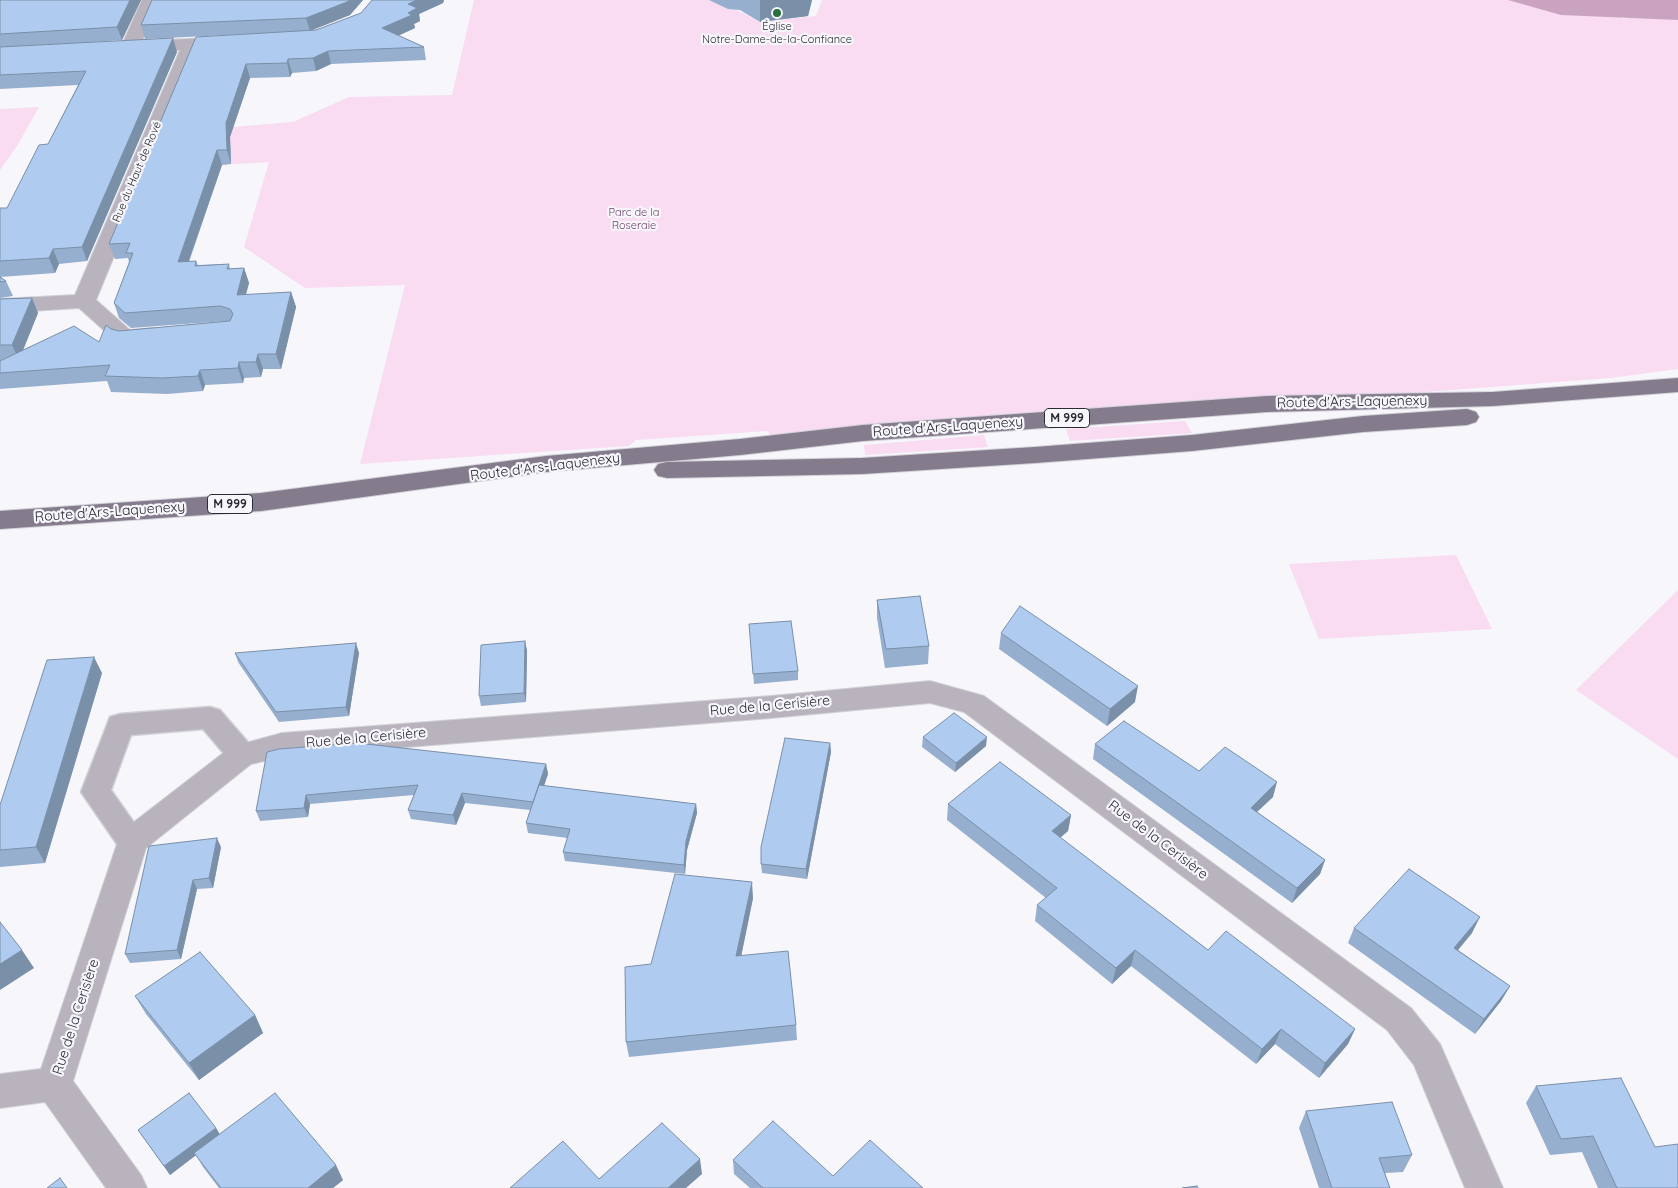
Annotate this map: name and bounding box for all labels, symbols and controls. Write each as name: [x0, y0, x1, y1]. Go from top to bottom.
marker: Église Notre-Dame-de-la-Confiance: [771, 7, 783, 19]
place label: Église Notre-Dame-de-la-Confiance: [702, 20, 852, 46]
street label: Rue du Haut de Rové: [110, 120, 164, 224]
park label: Parc de la Roseraie: [609, 206, 659, 232]
street label: Route d'Ars-Laquenexy: [1277, 392, 1427, 412]
road number: M 999: [1044, 408, 1090, 428]
street label: Route d'Ars-Laquenexy: [872, 413, 1024, 441]
street label: Route d'Ars-Laquenexy: [469, 449, 621, 485]
road number: M 999: [208, 494, 252, 514]
street label: Route d'Ars-Laquenexy: [34, 498, 186, 526]
street label: Rue de la Cerisière: [709, 692, 831, 720]
street label: Rue de la Cerisière: [305, 724, 427, 752]
street label: Rue de la Cerisière: [1105, 797, 1211, 883]
street label: Rue de la Cerisière: [49, 957, 103, 1077]

